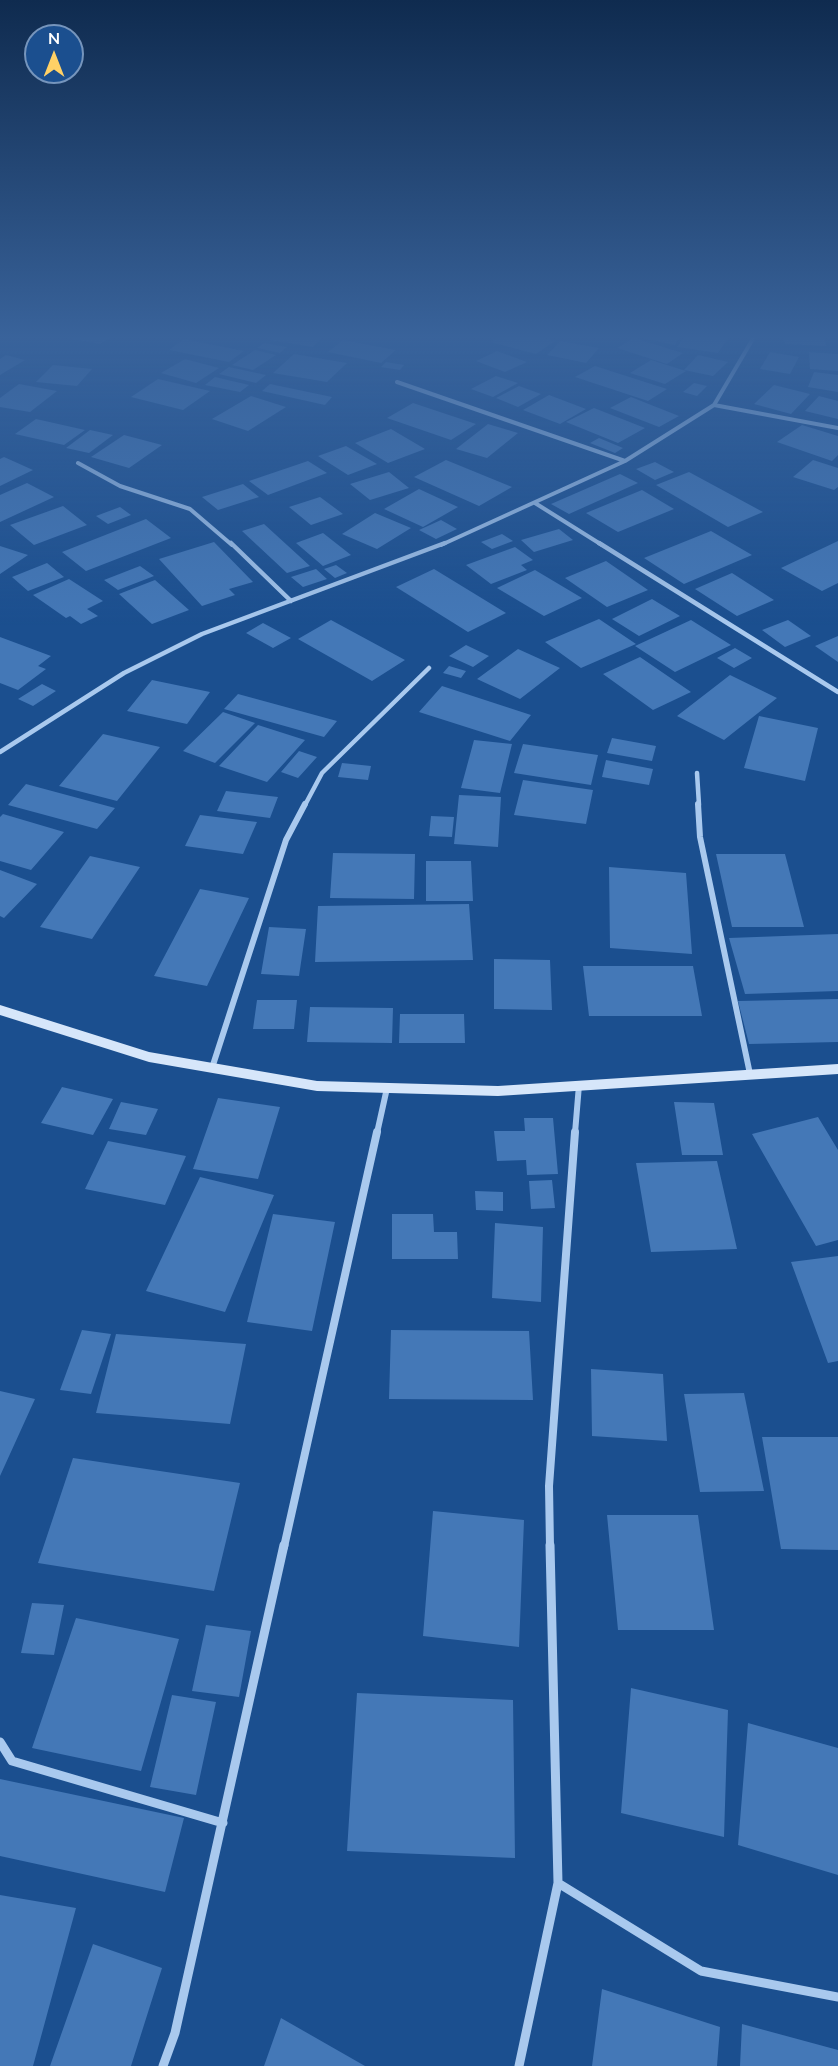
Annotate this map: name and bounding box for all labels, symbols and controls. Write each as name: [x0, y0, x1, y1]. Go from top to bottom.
north arrow: [24, 24, 84, 84]
text: N: [48, 28, 60, 48]

